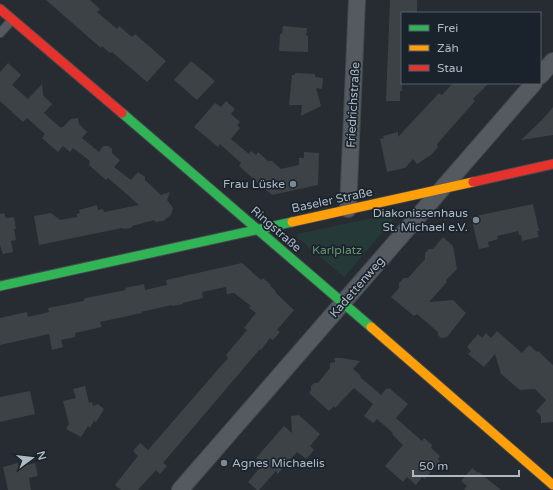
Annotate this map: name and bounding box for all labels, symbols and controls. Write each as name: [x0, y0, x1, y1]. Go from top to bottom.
legend: [401, 12, 541, 84]
text: Frei: [437, 21, 458, 35]
text: Zäh: [437, 41, 459, 55]
text: Stau: [437, 61, 463, 75]
street label: Friedrichstraße: [344, 62, 362, 148]
place label: Frau Lüske: [223, 177, 285, 191]
marker: Frau Lüske: [288, 179, 298, 189]
street label: Baseler Straße: [290, 185, 374, 215]
street label: Ringstraße: [248, 203, 304, 255]
place label: Diakonissenhaus St. Michael e.V.: [373, 206, 468, 234]
marker: Diakonissenhaus St. Michael e.V.: [471, 215, 481, 225]
park label: Karlplatz: [312, 243, 362, 257]
street label: Kadettenweg: [327, 254, 387, 320]
north arrow: [12, 438, 52, 478]
text: N: [34, 450, 49, 461]
scale bar: [413, 452, 519, 478]
place label: Agnes Michaelis: [232, 456, 325, 470]
marker: Agnes Michaelis: [219, 458, 229, 468]
text: 50 m: [419, 459, 448, 473]

